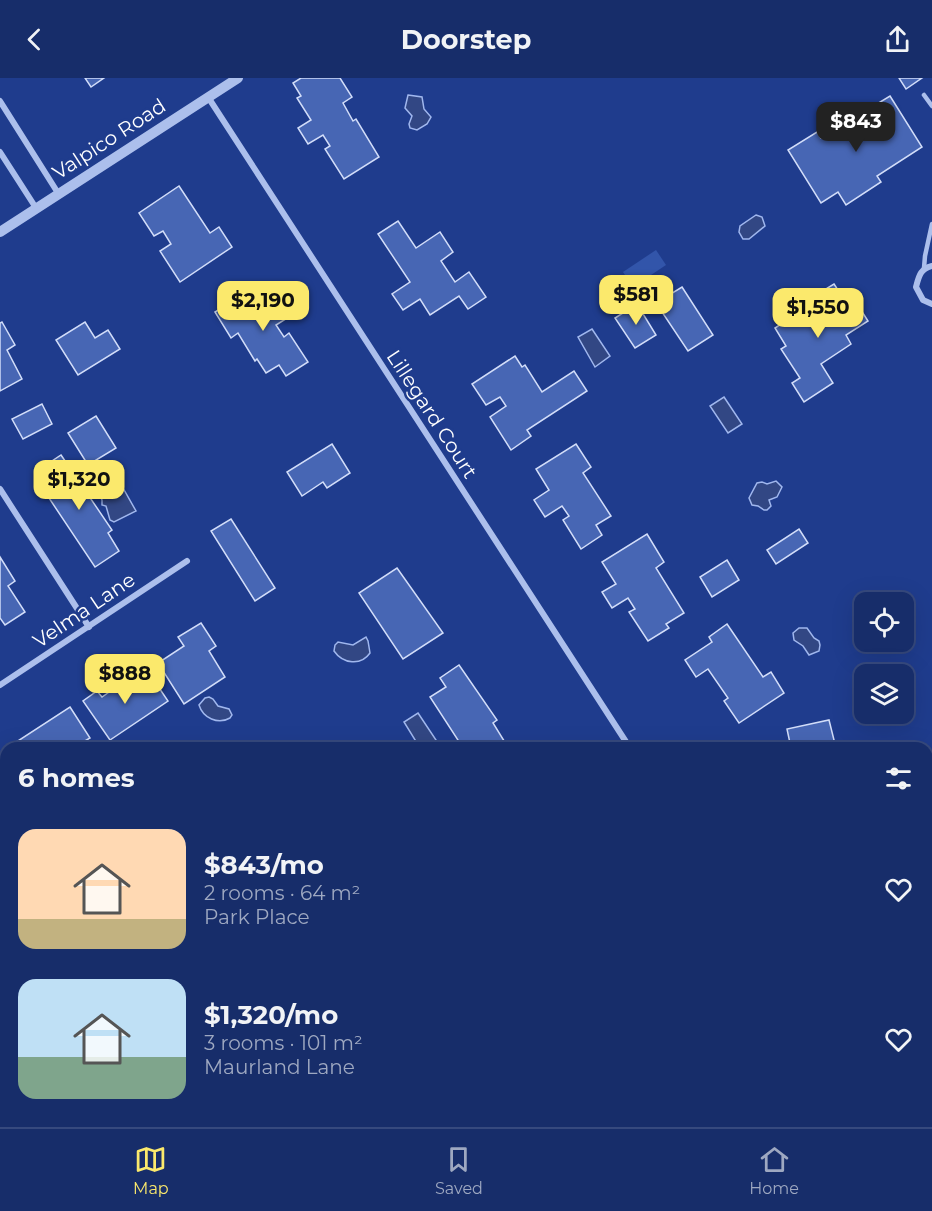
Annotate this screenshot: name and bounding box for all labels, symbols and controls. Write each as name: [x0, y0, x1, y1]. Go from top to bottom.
icon: back: [18, 23, 51, 56]
text: Doorstep: [401, 23, 531, 56]
icon: share: [881, 23, 914, 56]
street label: Valpico Road: [48, 93, 170, 185]
pin: $843: [820, 102, 892, 153]
text: $843: [830, 109, 882, 133]
pin: $581: [600, 275, 672, 326]
pin: $2,190: [214, 281, 312, 332]
text: $581: [613, 282, 659, 306]
text: $2,190: [231, 288, 295, 312]
pin: $1,550: [769, 288, 867, 339]
text: $1,550: [787, 295, 849, 319]
street label: Lillegard Court: [382, 345, 482, 483]
pin: $1,320: [30, 460, 128, 511]
text: $1,320: [48, 467, 110, 491]
street label: Velma Lane: [28, 567, 140, 653]
map controls: [854, 592, 914, 724]
button: locate: [854, 592, 914, 652]
pin: $888: [89, 654, 161, 705]
text: $888: [99, 661, 151, 685]
button: layers: [854, 664, 914, 724]
text: 6 homes: [18, 762, 135, 794]
icon: filters: [882, 762, 915, 795]
text: $843/mo: [204, 849, 324, 881]
icon: home: [66, 853, 138, 925]
icon: heart: [882, 873, 915, 906]
text: 2 rooms · 64 m²: [204, 881, 360, 905]
text: Park Place: [204, 905, 310, 929]
text: $1,320/mo: [204, 999, 338, 1031]
icon: home: [66, 1003, 138, 1075]
icon: heart: [882, 1023, 915, 1056]
text: 3 rooms · 101 m²: [204, 1031, 363, 1055]
text: Maurland Lane: [204, 1055, 355, 1079]
tab: Map: [133, 1143, 169, 1198]
tab: Saved: [435, 1143, 483, 1198]
tab: Home: [749, 1143, 799, 1198]

